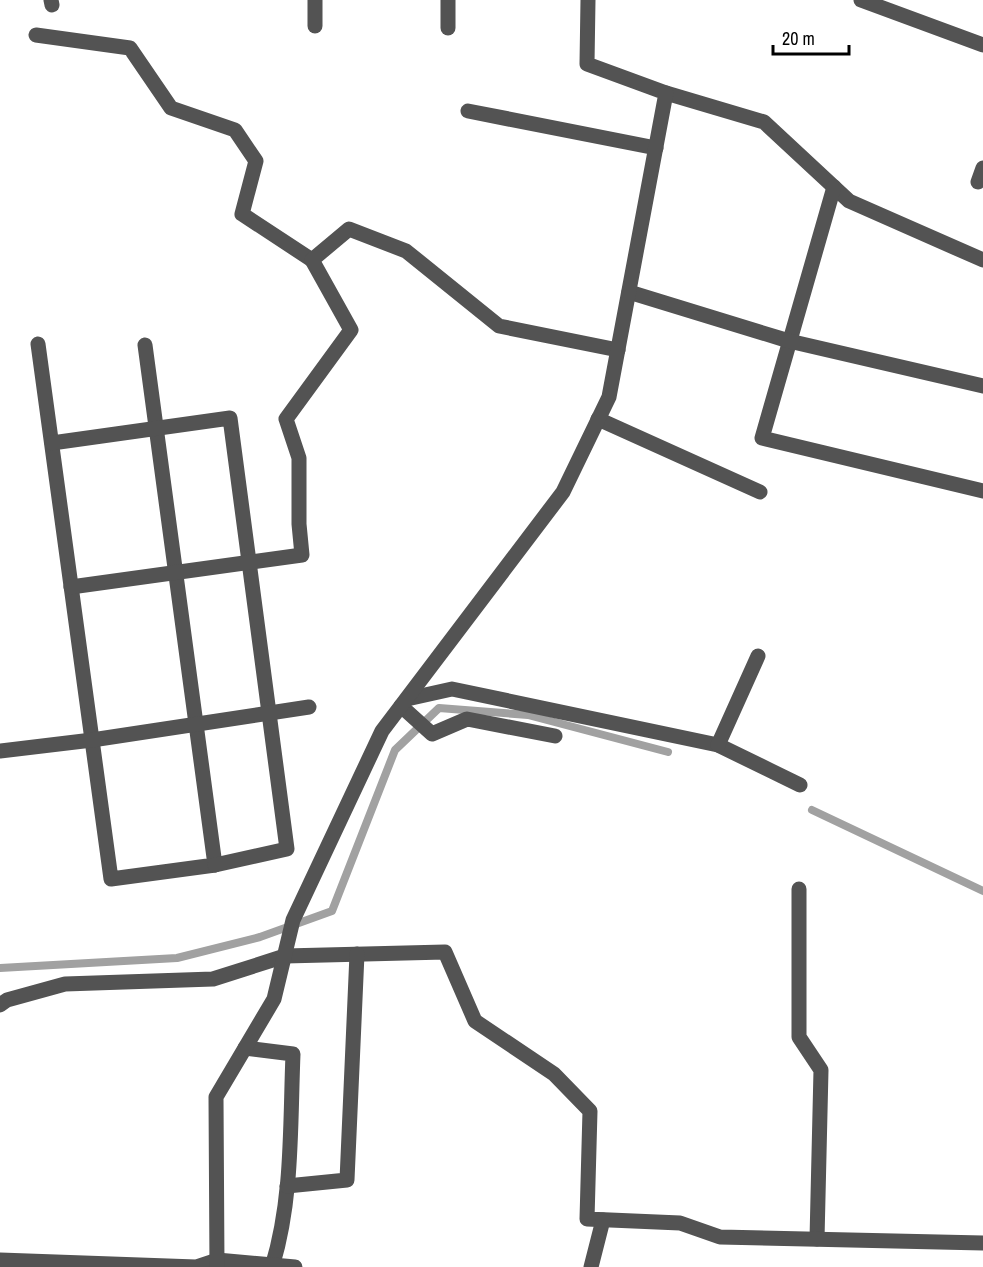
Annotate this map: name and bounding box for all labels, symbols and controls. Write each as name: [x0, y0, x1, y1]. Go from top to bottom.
scale bar: [773, 18, 850, 56]
text: 20 m: [782, 26, 815, 51]

